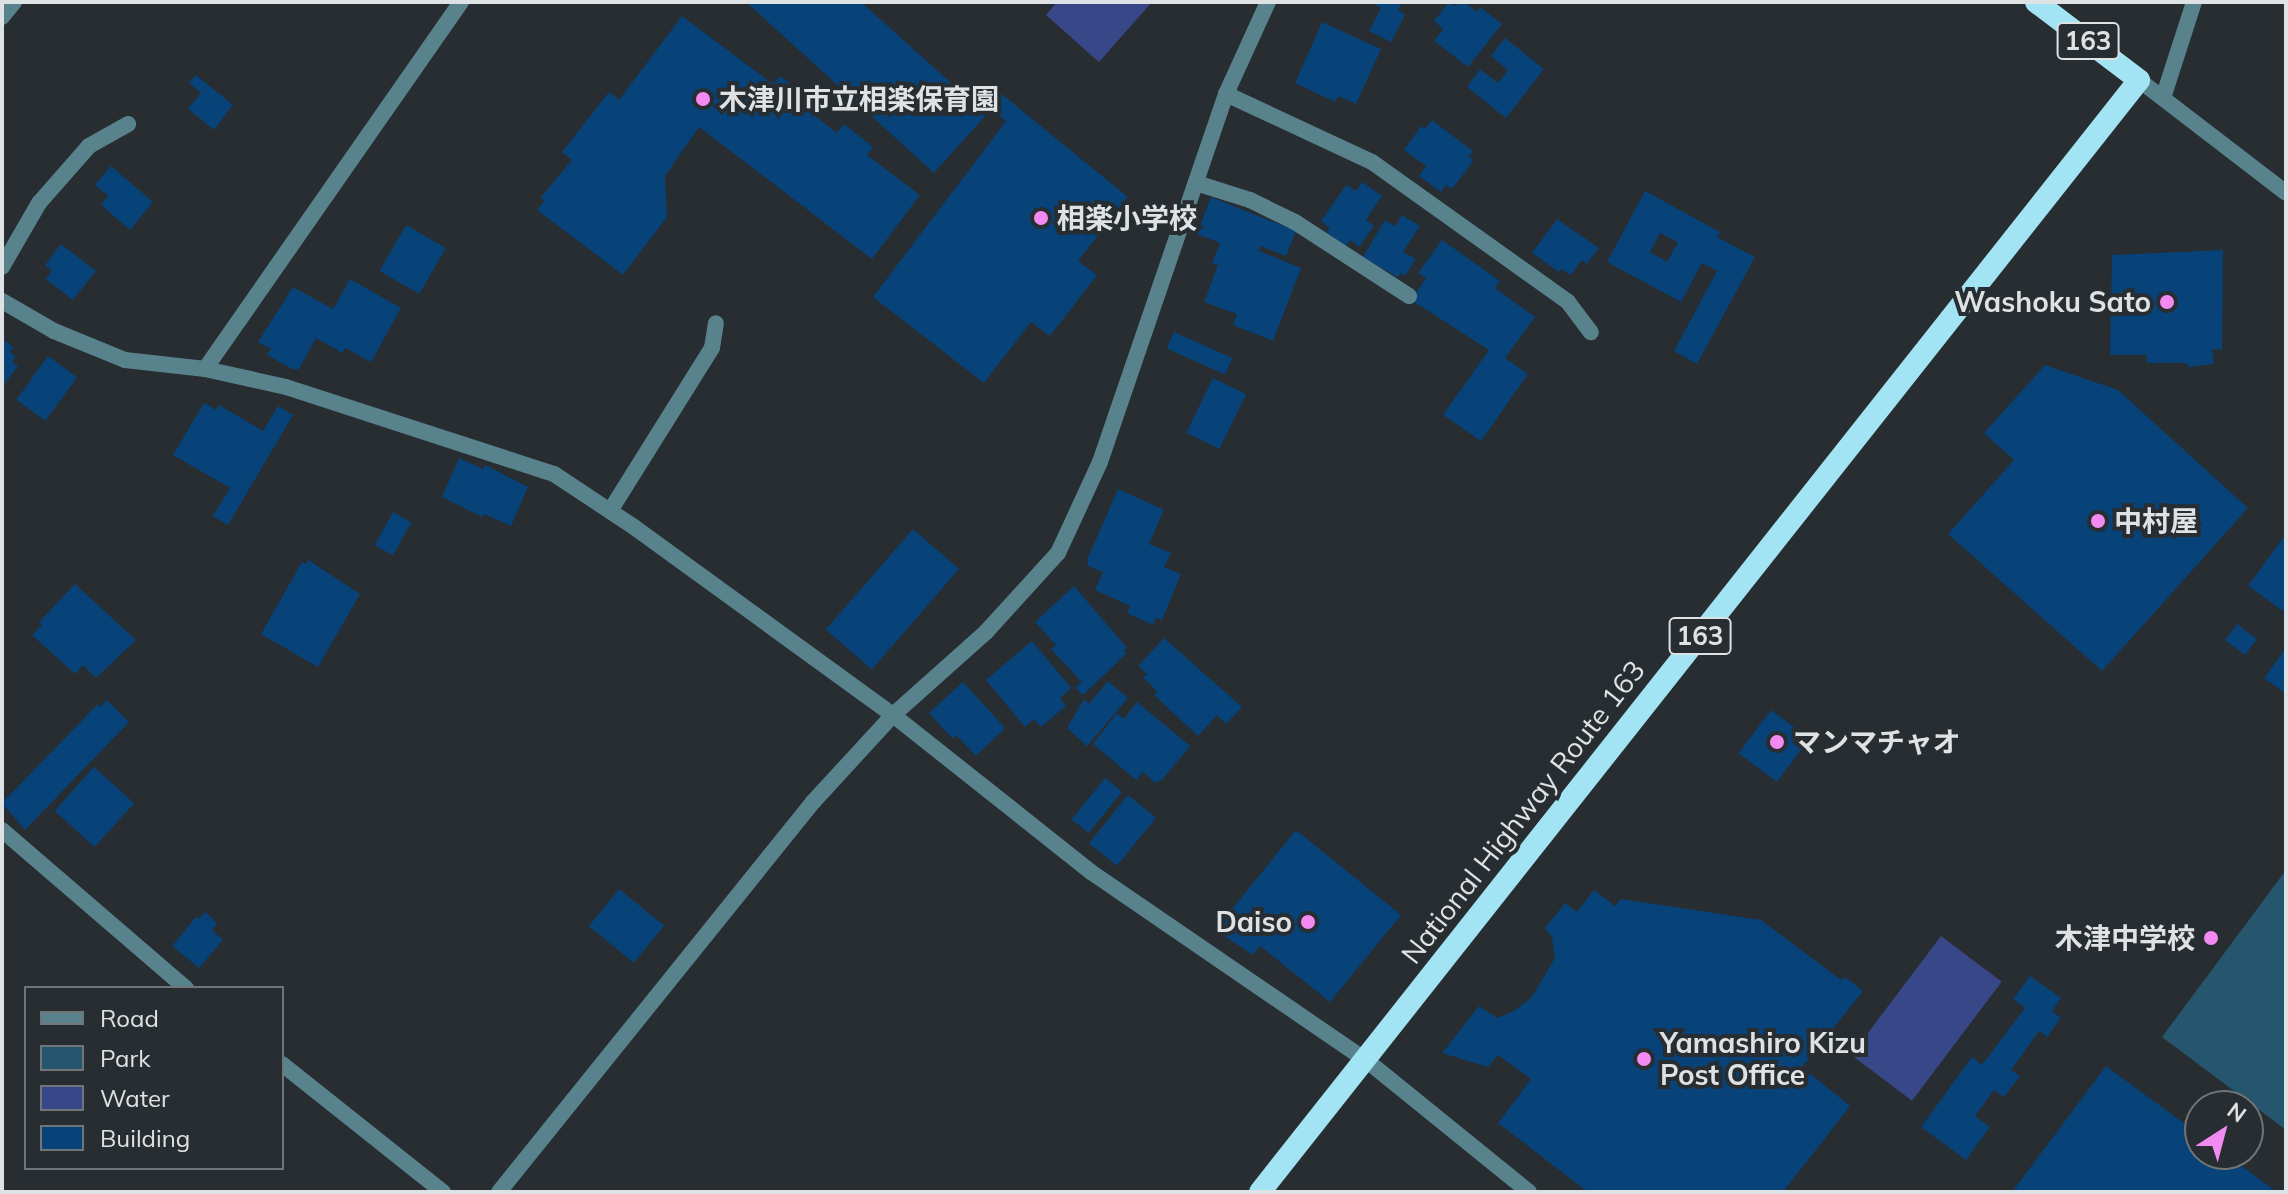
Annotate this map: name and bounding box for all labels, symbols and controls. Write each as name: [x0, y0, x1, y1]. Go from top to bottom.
road number: 163: [2056, 19, 2120, 63]
place label: 木津川市立相楽保育園: [719, 82, 999, 116]
marker: 木津川市立相楽保育園: [694, 90, 712, 108]
place label: 相楽小学校: [1057, 201, 1197, 235]
marker: 相楽小学校: [1032, 209, 1050, 227]
place label: Washoku Sato: [1954, 285, 2151, 319]
marker: Washoku Sato: [2158, 293, 2176, 311]
place label: 中村屋: [2114, 504, 2198, 538]
marker: 中村屋: [2089, 512, 2107, 530]
road number: 163: [1668, 614, 1732, 658]
street label: National Highway Route 163: [1394, 654, 1652, 970]
place label: マンマチャオ: [1793, 725, 1961, 759]
marker: マンマチャオ: [1768, 733, 1786, 751]
place label: Daiso: [1215, 905, 1292, 939]
marker: Daiso: [1299, 913, 1317, 931]
place label: 木津中学校: [2055, 921, 2195, 955]
marker: 木津中学校: [2202, 929, 2220, 947]
legend: [24, 986, 284, 1170]
text: Road: [100, 1003, 159, 1033]
place label: Yamashiro Kizu Post Office: [1660, 1026, 1866, 1092]
text: Park: [100, 1043, 151, 1073]
marker: Yamashiro Kizu Post Office: [1635, 1050, 1653, 1068]
text: Water: [100, 1083, 170, 1113]
north arrow: [2184, 1090, 2264, 1170]
text: N: [2222, 1096, 2252, 1128]
text: Building: [100, 1123, 190, 1153]

